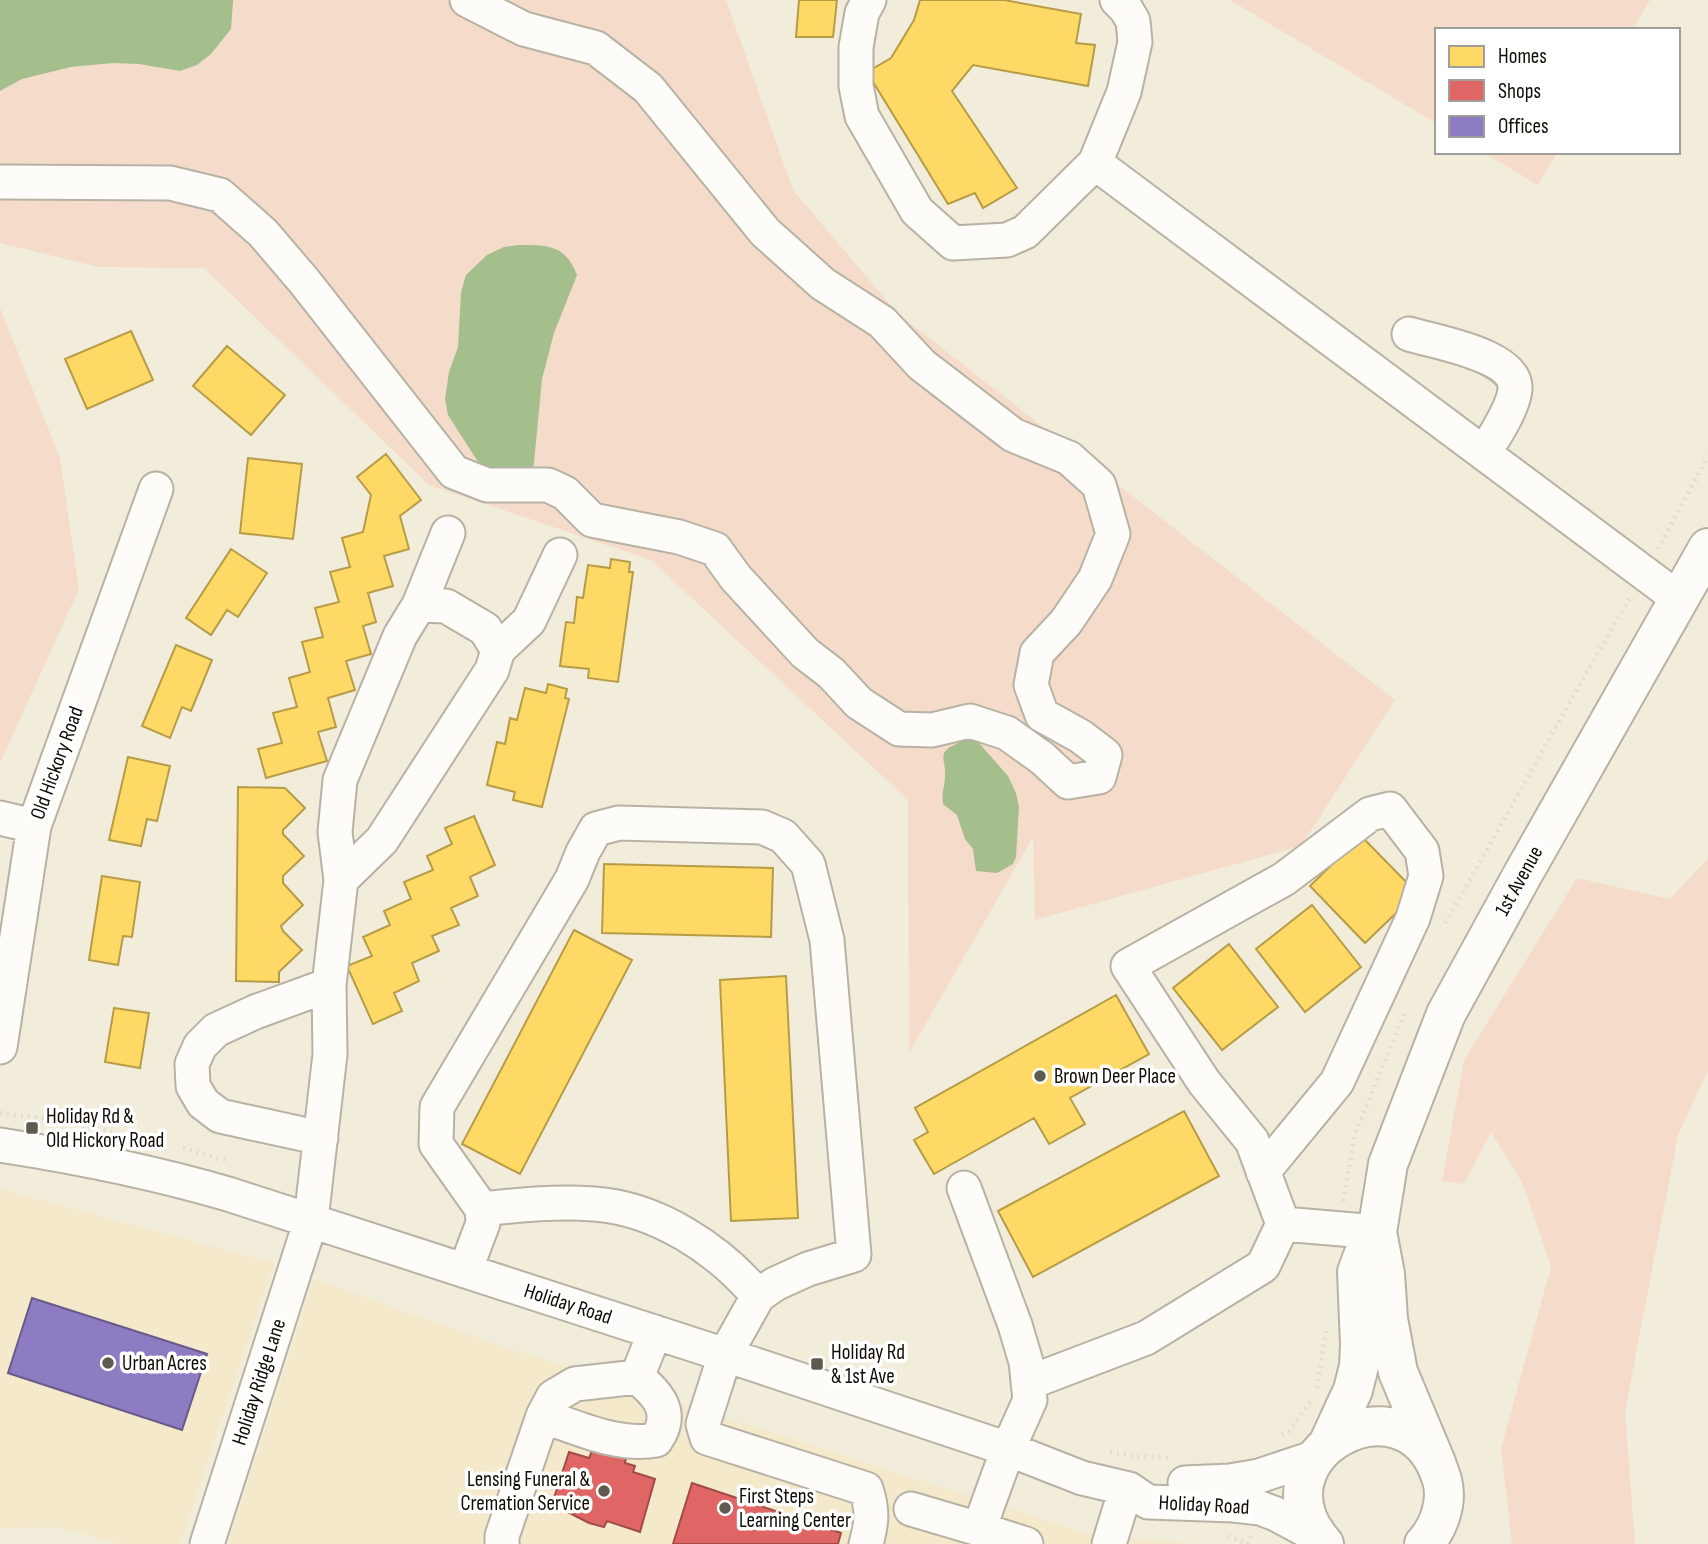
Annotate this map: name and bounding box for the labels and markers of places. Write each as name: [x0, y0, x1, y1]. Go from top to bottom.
place label: Brown Deer Place: [1054, 1064, 1176, 1089]
marker: Brown Deer Place: [1032, 1068, 1048, 1084]
place label: Holiday Rd & Old Hickory Road: [46, 1104, 164, 1153]
marker: Holiday Rd & Old Hickory Road: [24, 1120, 40, 1136]
place label: Holiday Rd & 1st Ave: [831, 1340, 905, 1389]
place label: Urban Acres: [122, 1351, 207, 1376]
marker: Urban Acres: [100, 1355, 116, 1371]
marker: Holiday Rd & 1st Ave: [809, 1356, 825, 1372]
place label: Lensing Funeral & Cremation Service: [460, 1467, 590, 1516]
marker: Lensing Funeral & Cremation Service: [596, 1483, 612, 1499]
place label: First Steps Learning Center: [739, 1484, 851, 1533]
marker: First Steps Learning Center: [717, 1500, 733, 1516]

